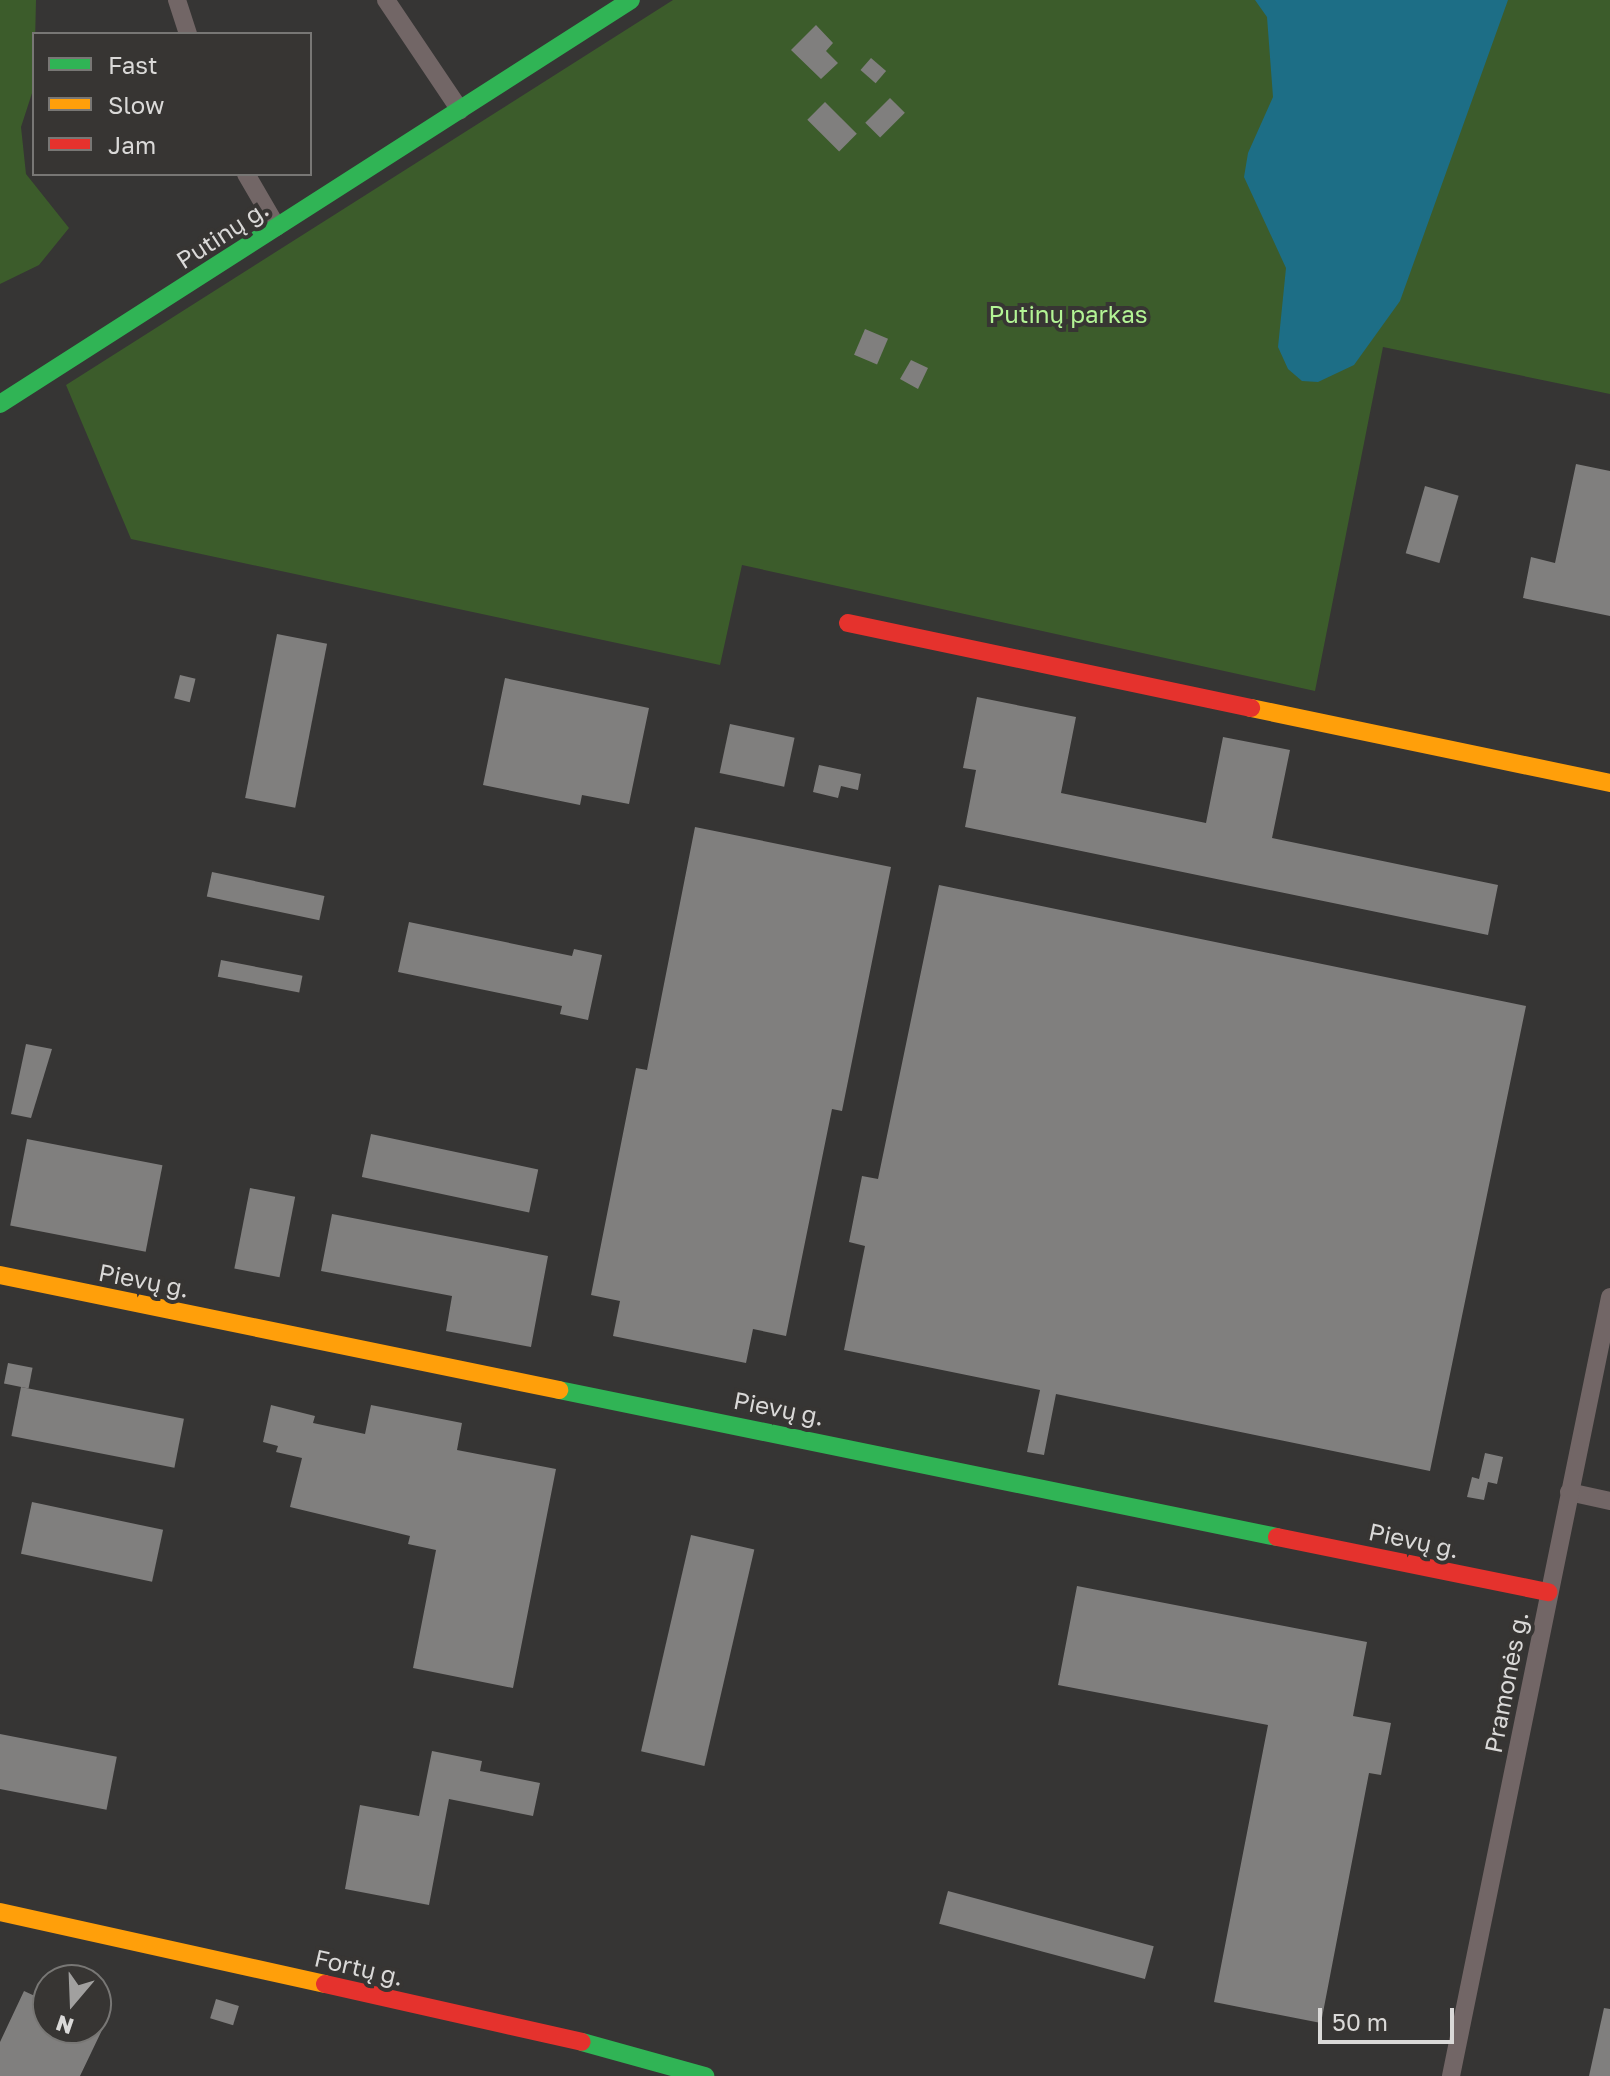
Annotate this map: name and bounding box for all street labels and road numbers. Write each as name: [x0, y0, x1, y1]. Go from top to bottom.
street label: Putinų g.: [171, 194, 273, 274]
street label: Pievų g.: [96, 1257, 192, 1303]
street label: Pievų g.: [731, 1385, 827, 1431]
street label: Pievų g.: [1366, 1516, 1462, 1564]
street label: Pramonės g.: [1478, 1609, 1534, 1755]
street label: Fortų g.: [312, 1943, 406, 1991]

